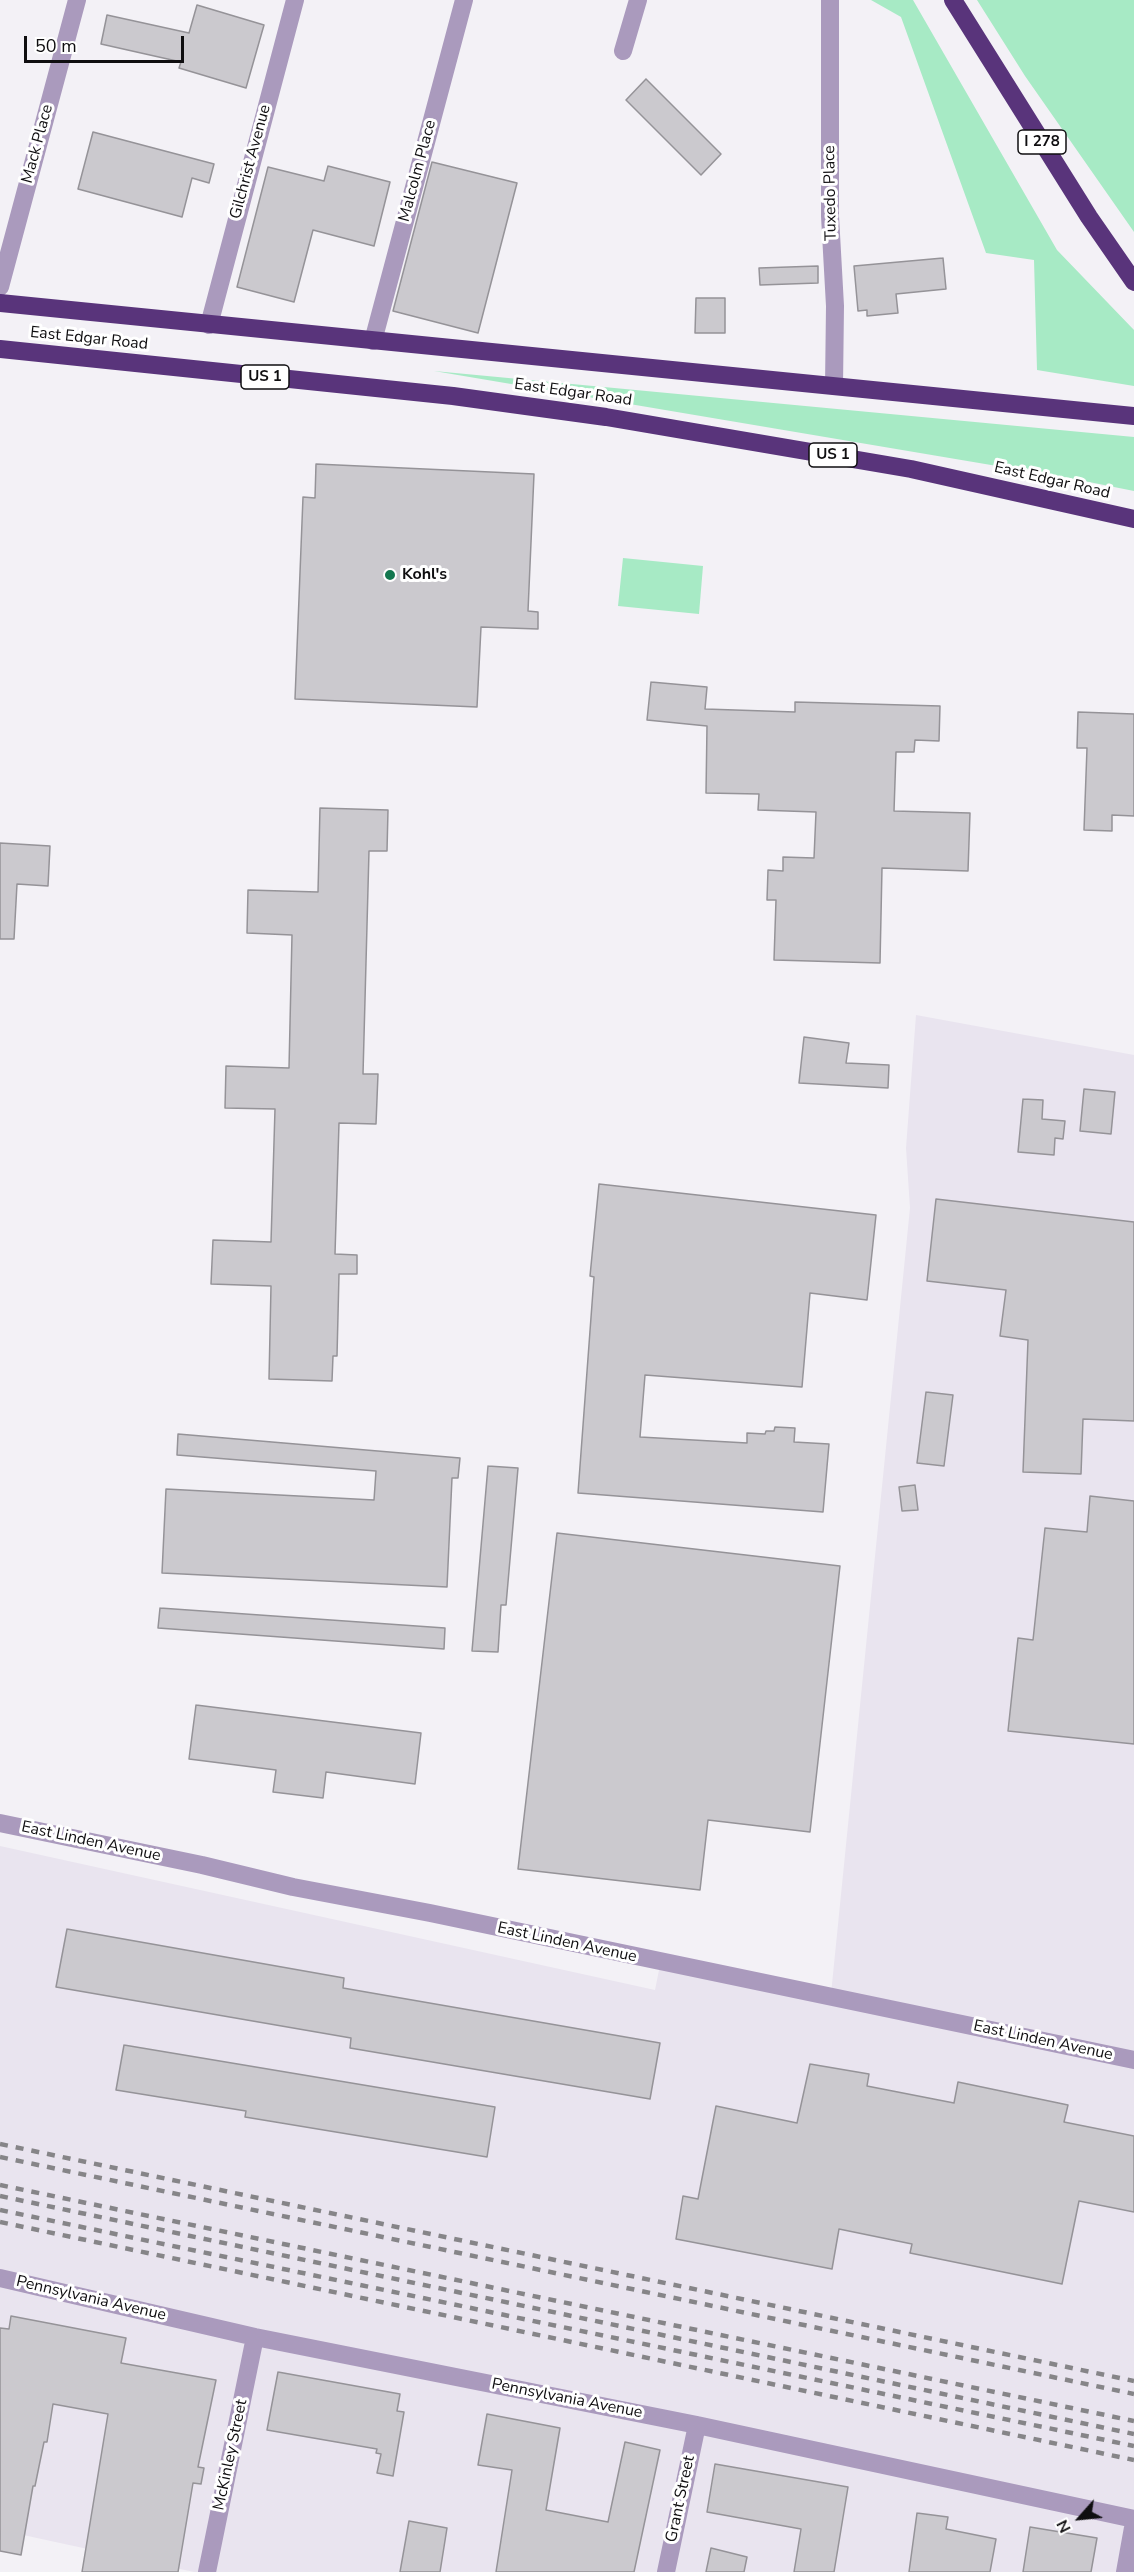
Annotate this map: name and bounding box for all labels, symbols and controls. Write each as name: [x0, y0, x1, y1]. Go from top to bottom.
scale bar: [27, 24, 188, 62]
text: 50 m: [35, 34, 77, 58]
street label: Mack Place: [18, 102, 58, 186]
street label: Gilchrist Avenue: [226, 103, 276, 221]
street label: Malcolm Place: [395, 118, 441, 224]
road number: I 278: [1018, 130, 1066, 154]
street label: Tuxedo Place: [821, 145, 841, 241]
street label: East Edgar Road: [29, 323, 149, 355]
road number: US 1: [241, 365, 289, 389]
street label: East Edgar Road: [513, 375, 633, 411]
road number: US 1: [809, 443, 857, 467]
street label: East Edgar Road: [992, 458, 1112, 504]
place label: Kohl's: [402, 565, 447, 585]
marker: Kohl's: [383, 568, 397, 582]
street label: East Linden Avenue: [20, 1818, 162, 1866]
street label: East Linden Avenue: [496, 1919, 638, 1967]
street label: East Linden Avenue: [972, 2017, 1114, 2065]
street label: Pennsylvania Avenue: [14, 2272, 168, 2326]
street label: Pennsylvania Avenue: [490, 2375, 644, 2423]
street label: McKinley Street: [210, 2398, 252, 2512]
street label: Grant Street: [662, 2454, 700, 2544]
north arrow: [1050, 2488, 1110, 2548]
text: N: [1051, 2516, 1076, 2536]

